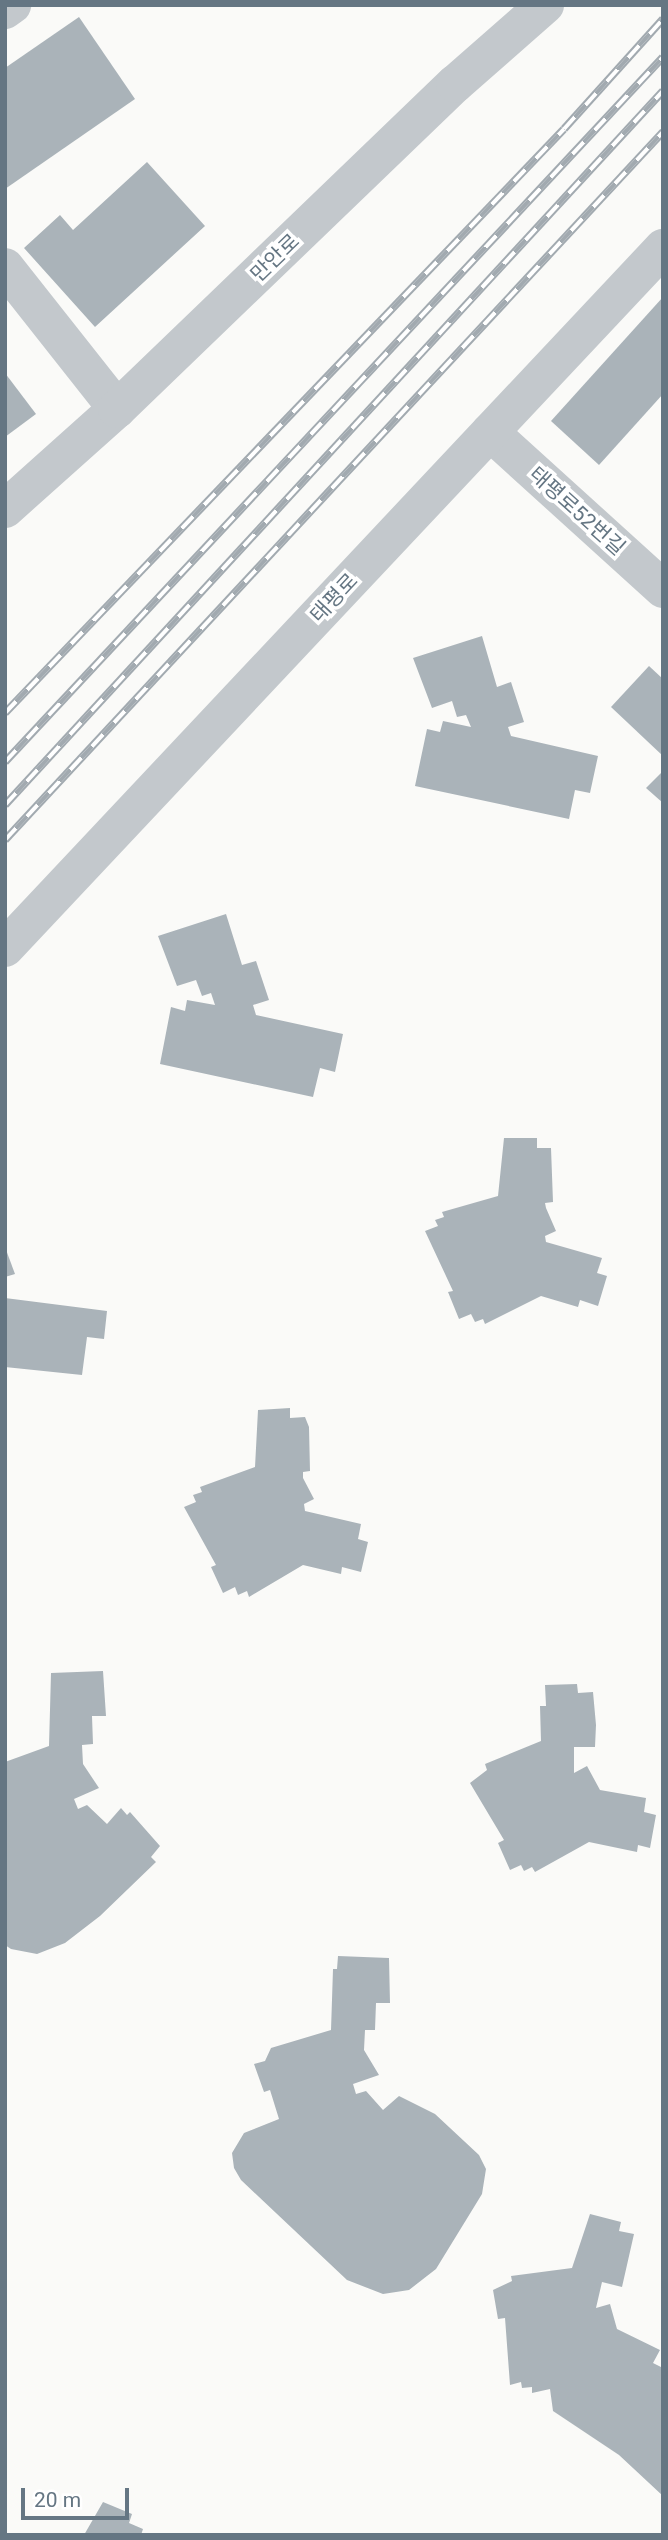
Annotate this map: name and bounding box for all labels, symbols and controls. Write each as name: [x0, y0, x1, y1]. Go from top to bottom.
street label: 만안로: [245, 229, 305, 287]
street label: 태평로52번길: [524, 461, 630, 561]
street label: 태평로: [305, 568, 363, 628]
scale bar: [24, 2474, 133, 2518]
text: 20 m: [34, 2488, 81, 2512]

